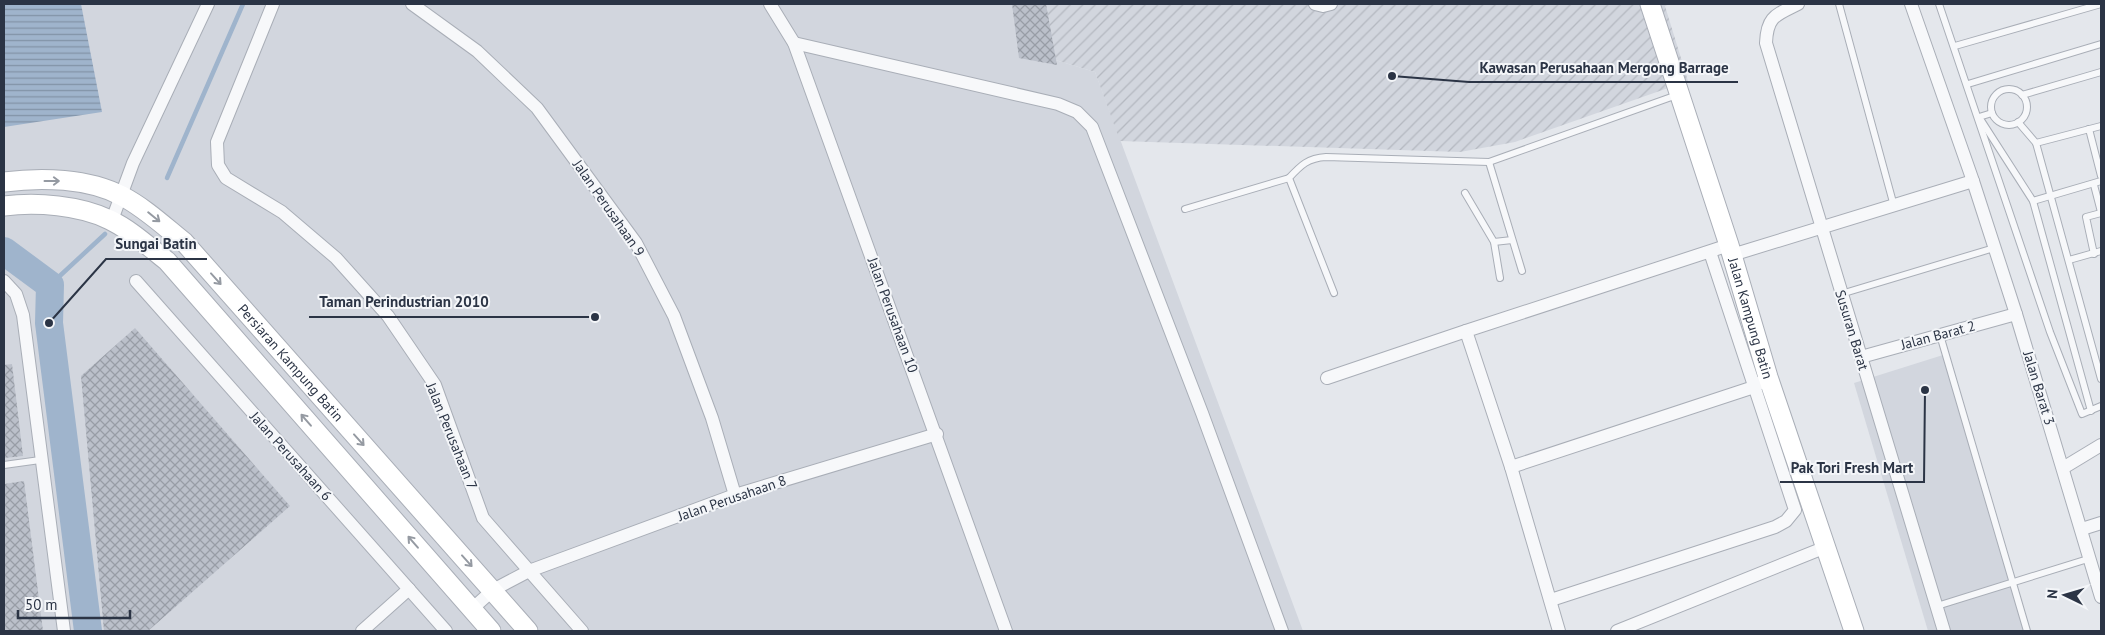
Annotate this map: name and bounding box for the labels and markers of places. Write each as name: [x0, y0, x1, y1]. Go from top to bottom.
callout: Kawasan Perusahaan Mergong Barrage: [1469, 52, 1738, 82]
callout: Sungai Batin: [106, 229, 207, 259]
callout: Taman Perindustrian 2010: [309, 287, 498, 317]
callout: Pak Tori Fresh Mart: [1780, 452, 1924, 482]

